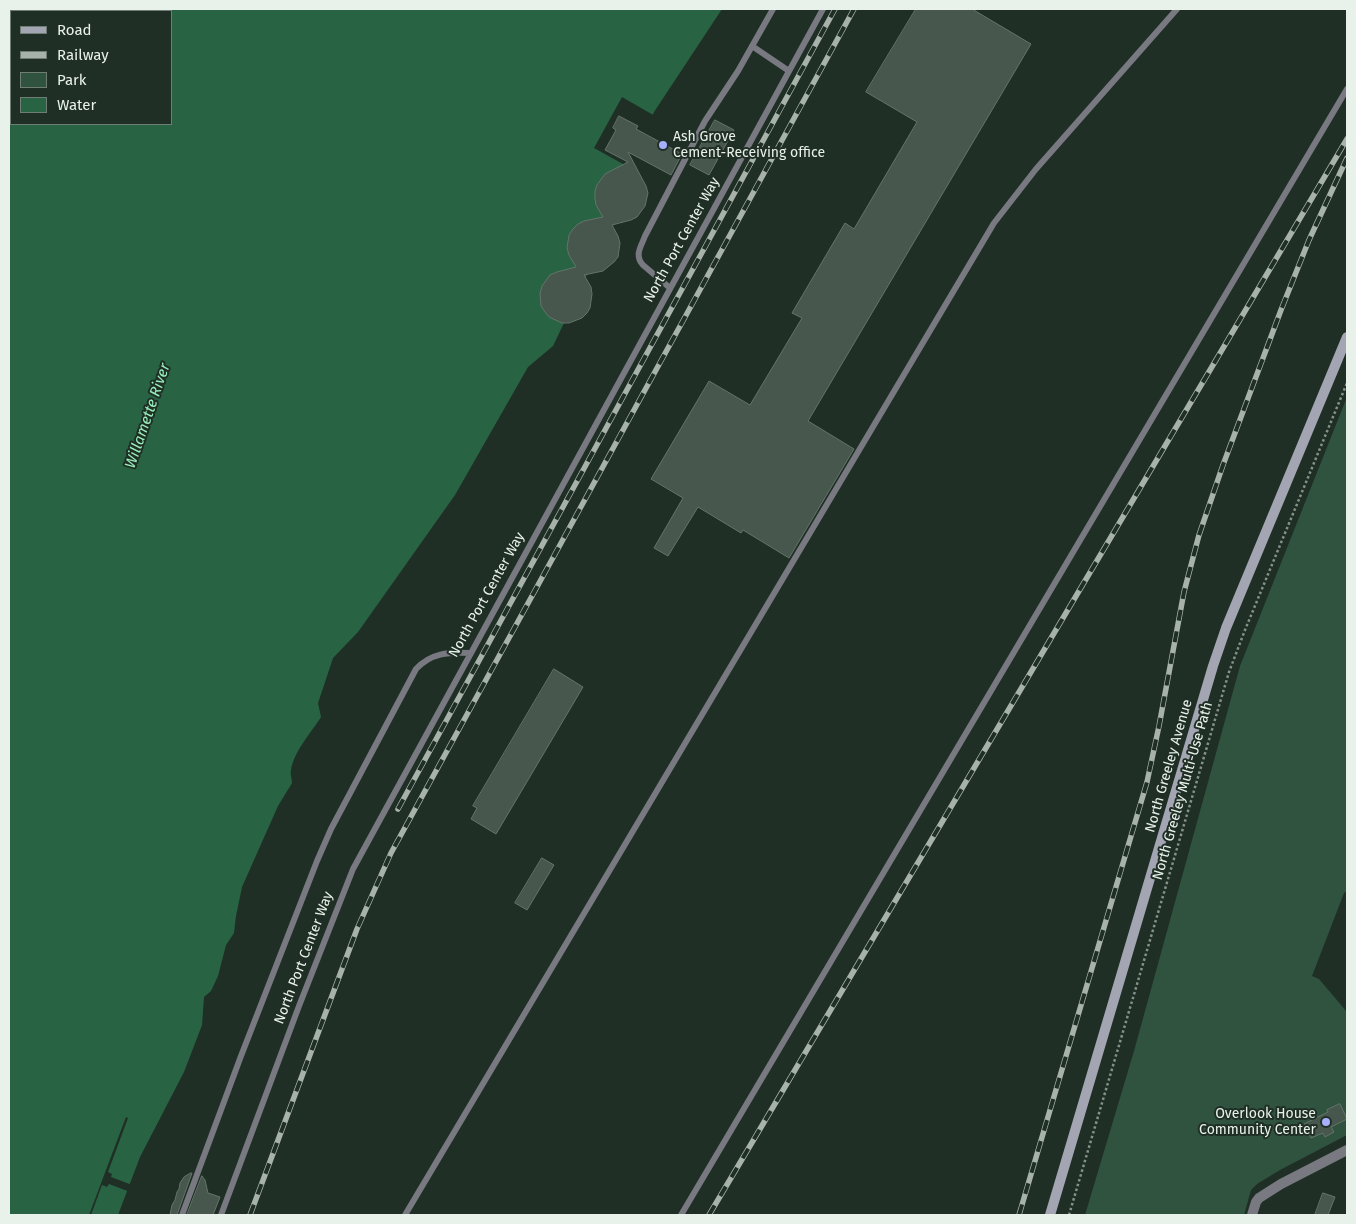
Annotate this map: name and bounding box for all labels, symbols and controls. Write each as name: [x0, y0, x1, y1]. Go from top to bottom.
legend: [10, 10, 172, 125]
text: Road: [57, 21, 92, 39]
text: Railway: [57, 46, 109, 64]
text: Park: [57, 71, 87, 89]
text: Water: [57, 96, 96, 114]
place label: Ash Grove Cement-Receiving office: [673, 129, 825, 162]
marker: Ash Grove Cement-Receiving office: [657, 139, 669, 151]
street label: North Port Center Way: [641, 174, 723, 306]
water label: Willamette River: [122, 361, 174, 471]
street label: North Port Center Way: [446, 529, 528, 661]
street label: North Greeley Avenue: [1142, 697, 1196, 835]
street label: North Greeley Multi-Use Path: [1149, 700, 1217, 882]
street label: North Port Center Way: [271, 889, 337, 1027]
place label: Overlook House Community Center: [1199, 1106, 1316, 1138]
marker: Overlook House Community Center: [1320, 1116, 1332, 1128]

